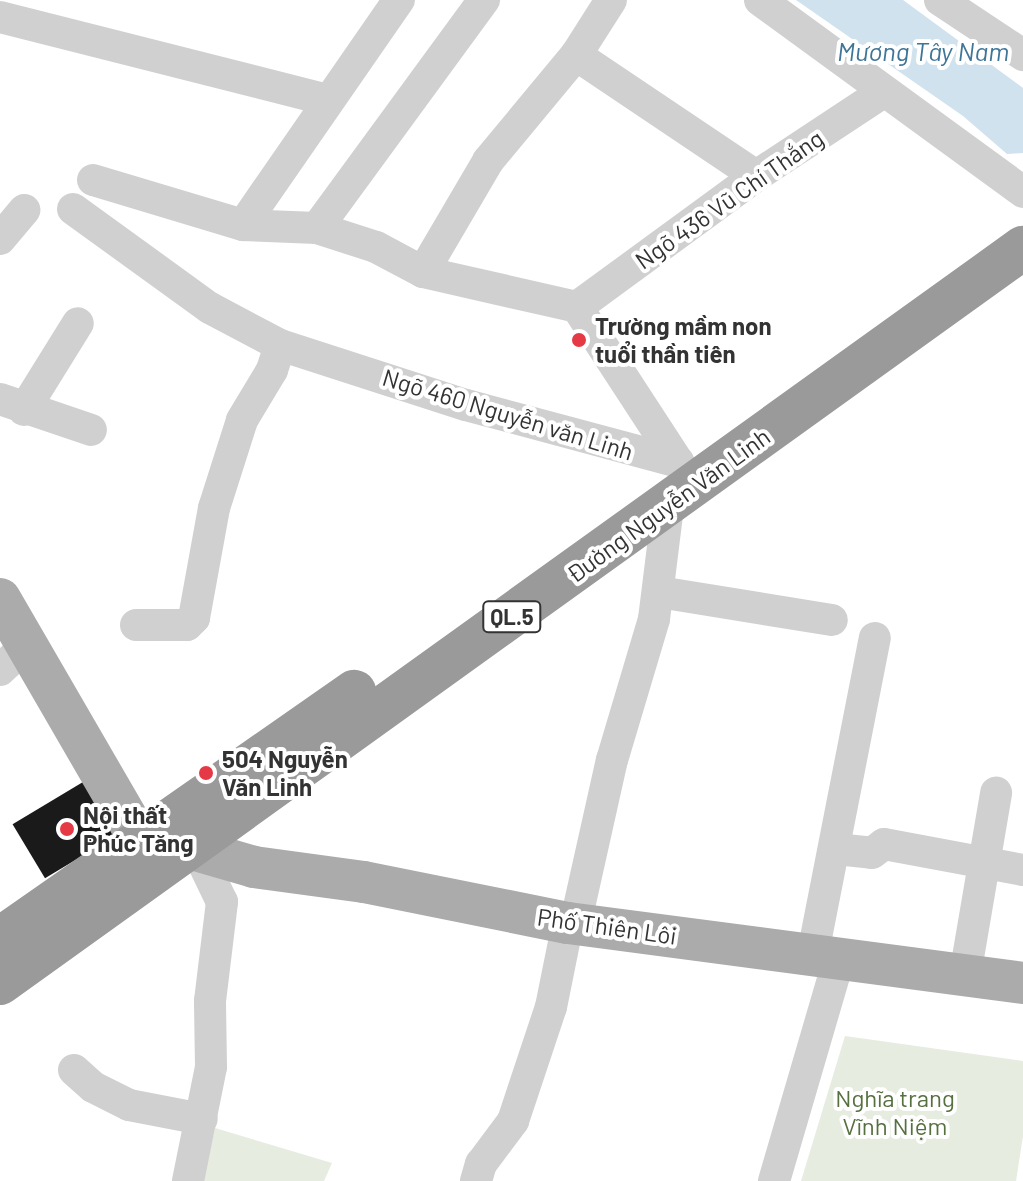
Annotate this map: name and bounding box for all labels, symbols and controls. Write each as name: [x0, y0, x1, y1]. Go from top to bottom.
water label: Mương Tây Nam: [837, 35, 1009, 67]
street label: Ngõ 436 Vũ Chí Thắng: [629, 123, 829, 275]
place label: Trường mầm non tuổi thần tiên: [595, 312, 772, 368]
marker: Trường mầm non tuổi thần tiên: [570, 331, 588, 349]
street label: Ngõ 460 Nguyễn văn Linh: [379, 362, 637, 466]
street label: Đường Nguyễn Văn Linh: [561, 422, 775, 588]
road number: QL.5: [482, 599, 542, 635]
place label: 504 Nguyễn Văn Linh: [222, 745, 348, 801]
marker: 504 Nguyễn Văn Linh: [197, 764, 215, 782]
place label: Nội thất Phúc Tăng: [83, 801, 194, 857]
marker: Nội thất Phúc Tăng: [58, 820, 76, 838]
street label: Phố Thiên Lôi: [535, 902, 679, 950]
park label: Nghĩa trang Vĩnh Niệm: [835, 1084, 955, 1140]

